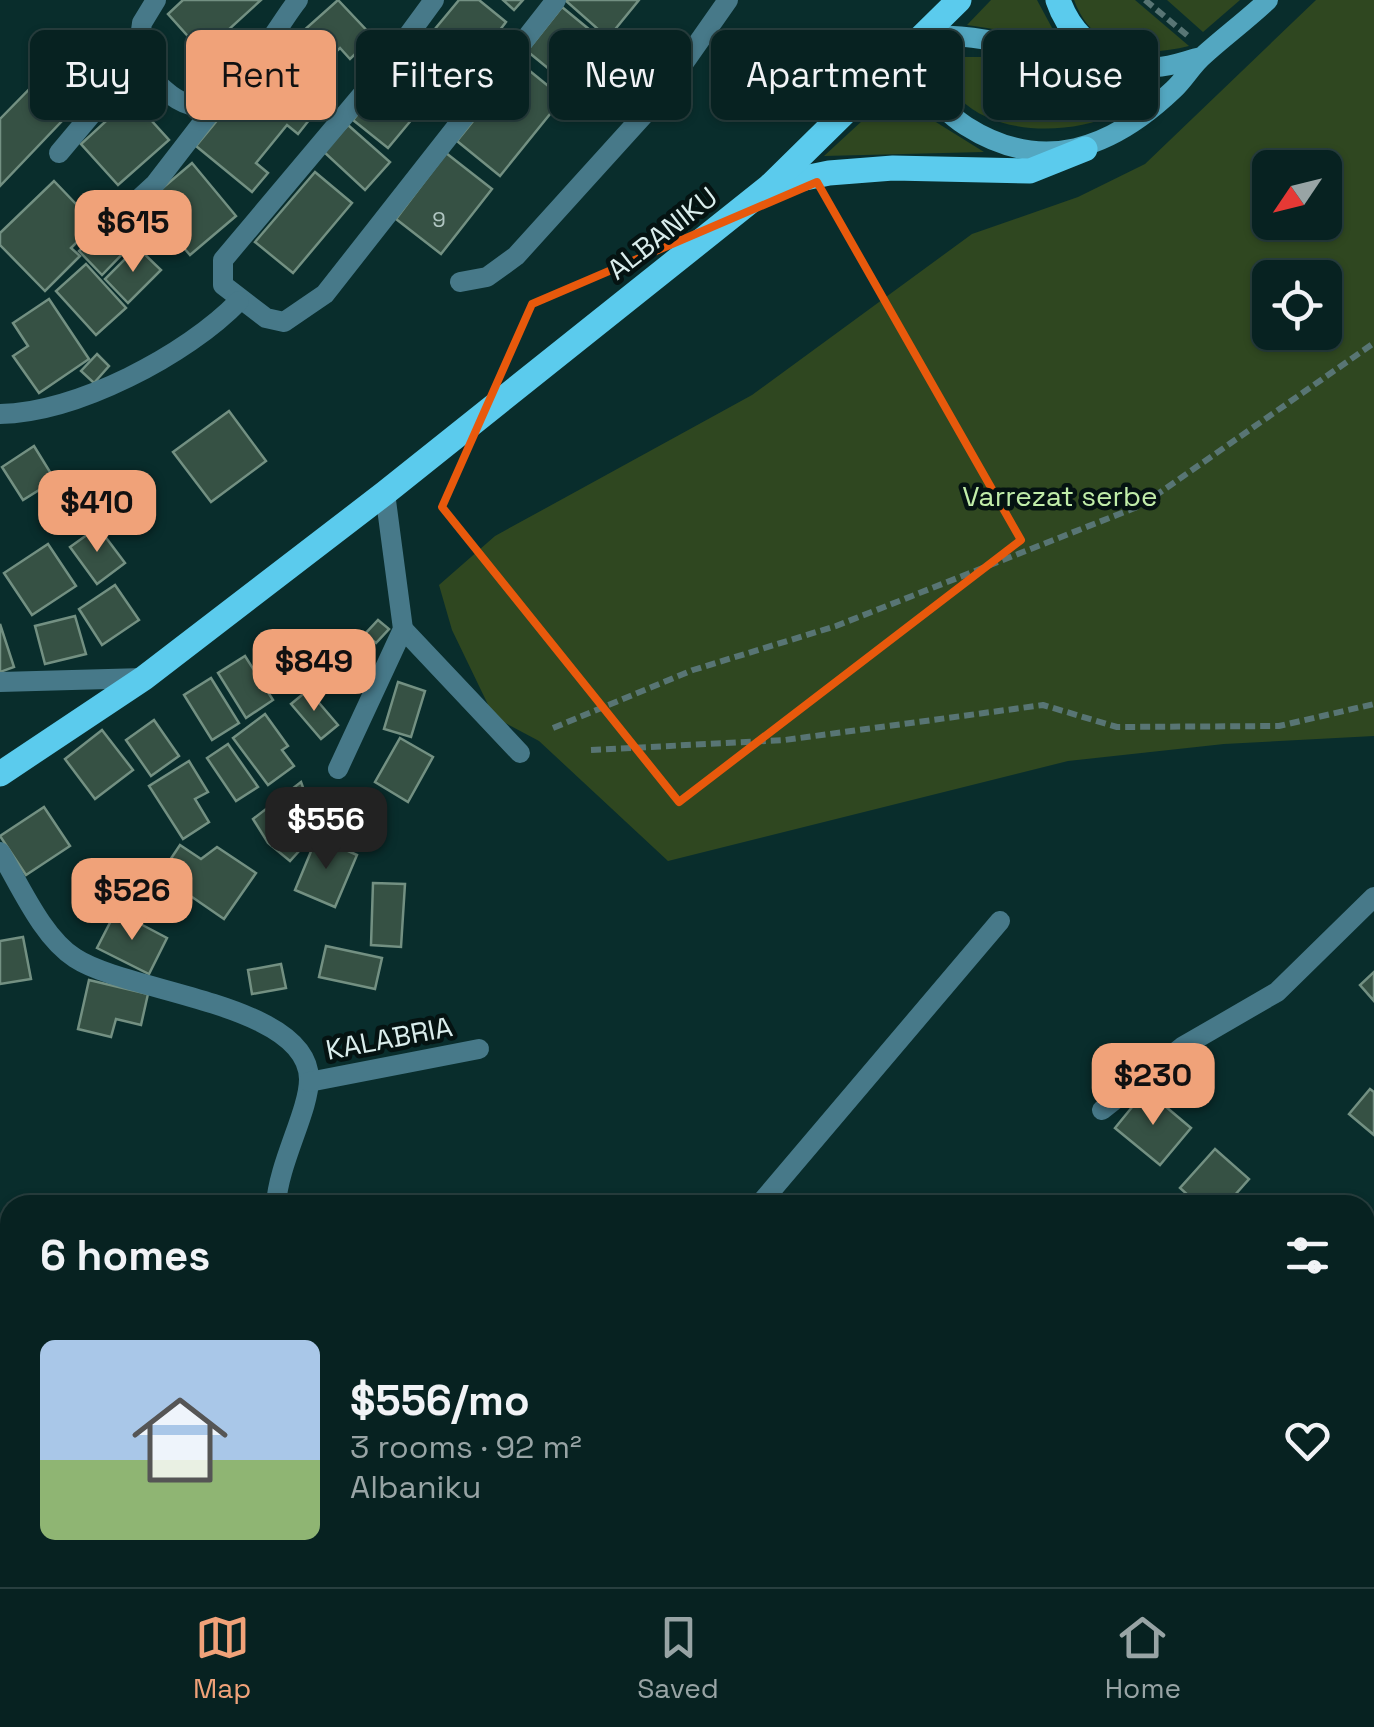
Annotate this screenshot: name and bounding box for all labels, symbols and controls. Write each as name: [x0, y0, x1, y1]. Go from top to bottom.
chip: Buy: [30, 30, 166, 120]
chip: Rent: [186, 30, 336, 120]
chip: Filters: [356, 30, 529, 120]
chip: New: [549, 30, 691, 120]
chip: Apartment: [711, 30, 963, 120]
chip: House: [983, 30, 1158, 120]
north arrow: [1252, 150, 1342, 240]
map controls: [1252, 150, 1342, 350]
street label: ALBANIKU: [600, 179, 724, 287]
pin: $615: [74, 190, 192, 275]
text: $615: [97, 202, 169, 242]
house number: 9: [432, 205, 446, 233]
button: locate: [1252, 260, 1342, 350]
pin: $410: [38, 470, 156, 555]
park label: Varrezat serbe: [962, 478, 1158, 514]
text: $410: [60, 482, 134, 522]
pin: $849: [255, 629, 373, 714]
text: $849: [275, 641, 353, 681]
pin: $556: [267, 787, 385, 872]
text: $556: [287, 799, 365, 839]
pin: $526: [73, 858, 191, 943]
text: $526: [93, 870, 171, 910]
street label: KALABRIA: [323, 1008, 455, 1068]
pin: $230: [1094, 1043, 1212, 1128]
text: $230: [1114, 1055, 1192, 1095]
icon: filters: [1280, 1228, 1335, 1283]
text: 6 homes: [40, 1229, 210, 1282]
text: $556/mo: [350, 1374, 530, 1427]
icon: home: [120, 1380, 240, 1500]
icon: heart: [1280, 1413, 1335, 1468]
text: 3 rooms · 92 m²: [350, 1427, 582, 1467]
text: Albaniku: [350, 1467, 481, 1507]
tab: Map: [193, 1610, 251, 1706]
tab: Saved: [637, 1610, 719, 1706]
tab: Home: [1105, 1610, 1181, 1706]

